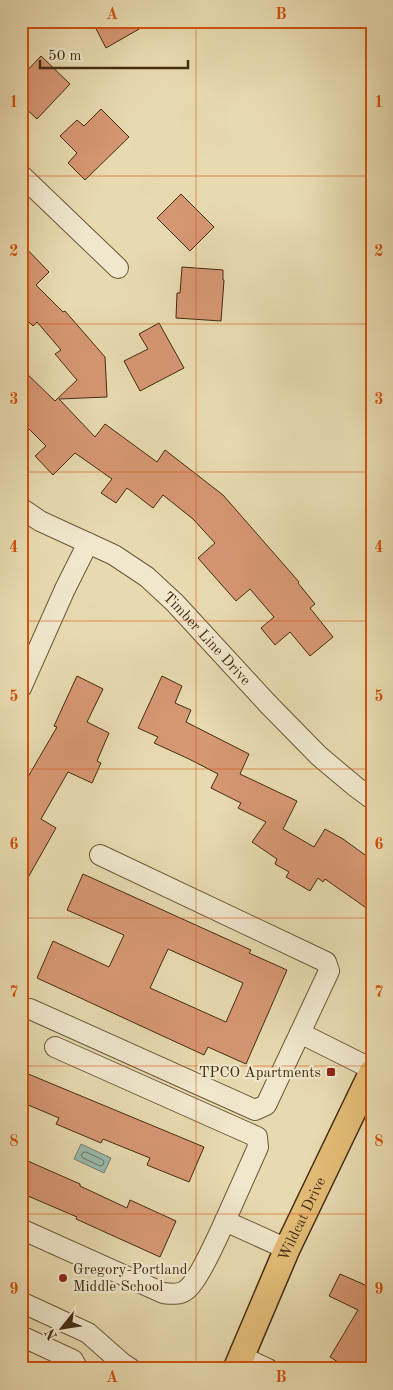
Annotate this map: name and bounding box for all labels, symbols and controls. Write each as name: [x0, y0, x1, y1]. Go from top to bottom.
text: A: [106, 7, 118, 23]
text: B: [275, 7, 287, 23]
scale bar: [40, 38, 188, 70]
text: 50 m: [48, 49, 82, 64]
text: 1: [9, 95, 19, 111]
text: 1: [374, 95, 384, 111]
text: 2: [9, 244, 19, 260]
text: 2: [374, 244, 384, 260]
text: 3: [9, 392, 19, 408]
text: 3: [374, 392, 384, 408]
text: 4: [9, 540, 19, 556]
text: 4: [374, 540, 384, 556]
street label: Timber Line Drive: [159, 590, 253, 689]
text: 5: [9, 689, 19, 705]
text: 5: [374, 689, 384, 705]
text: 6: [9, 837, 19, 853]
text: 6: [374, 837, 384, 853]
text: 7: [9, 985, 19, 1001]
text: 7: [374, 985, 384, 1001]
place label: TPCO Apartments: [199, 1066, 321, 1081]
marker: TPCO Apartments: [325, 1066, 337, 1078]
text: 8: [9, 1134, 19, 1150]
text: 8: [374, 1134, 384, 1150]
street label: Wildcat Drive: [277, 1175, 329, 1263]
place label: Gregory-Portland Middle School: [73, 1263, 188, 1295]
marker: Gregory-Portland Middle School: [57, 1272, 69, 1284]
text: 9: [9, 1282, 19, 1298]
text: 9: [374, 1282, 384, 1298]
north arrow: [38, 1302, 88, 1352]
text: N: [43, 1326, 60, 1342]
text: A: [106, 1370, 118, 1386]
text: B: [275, 1370, 287, 1386]

